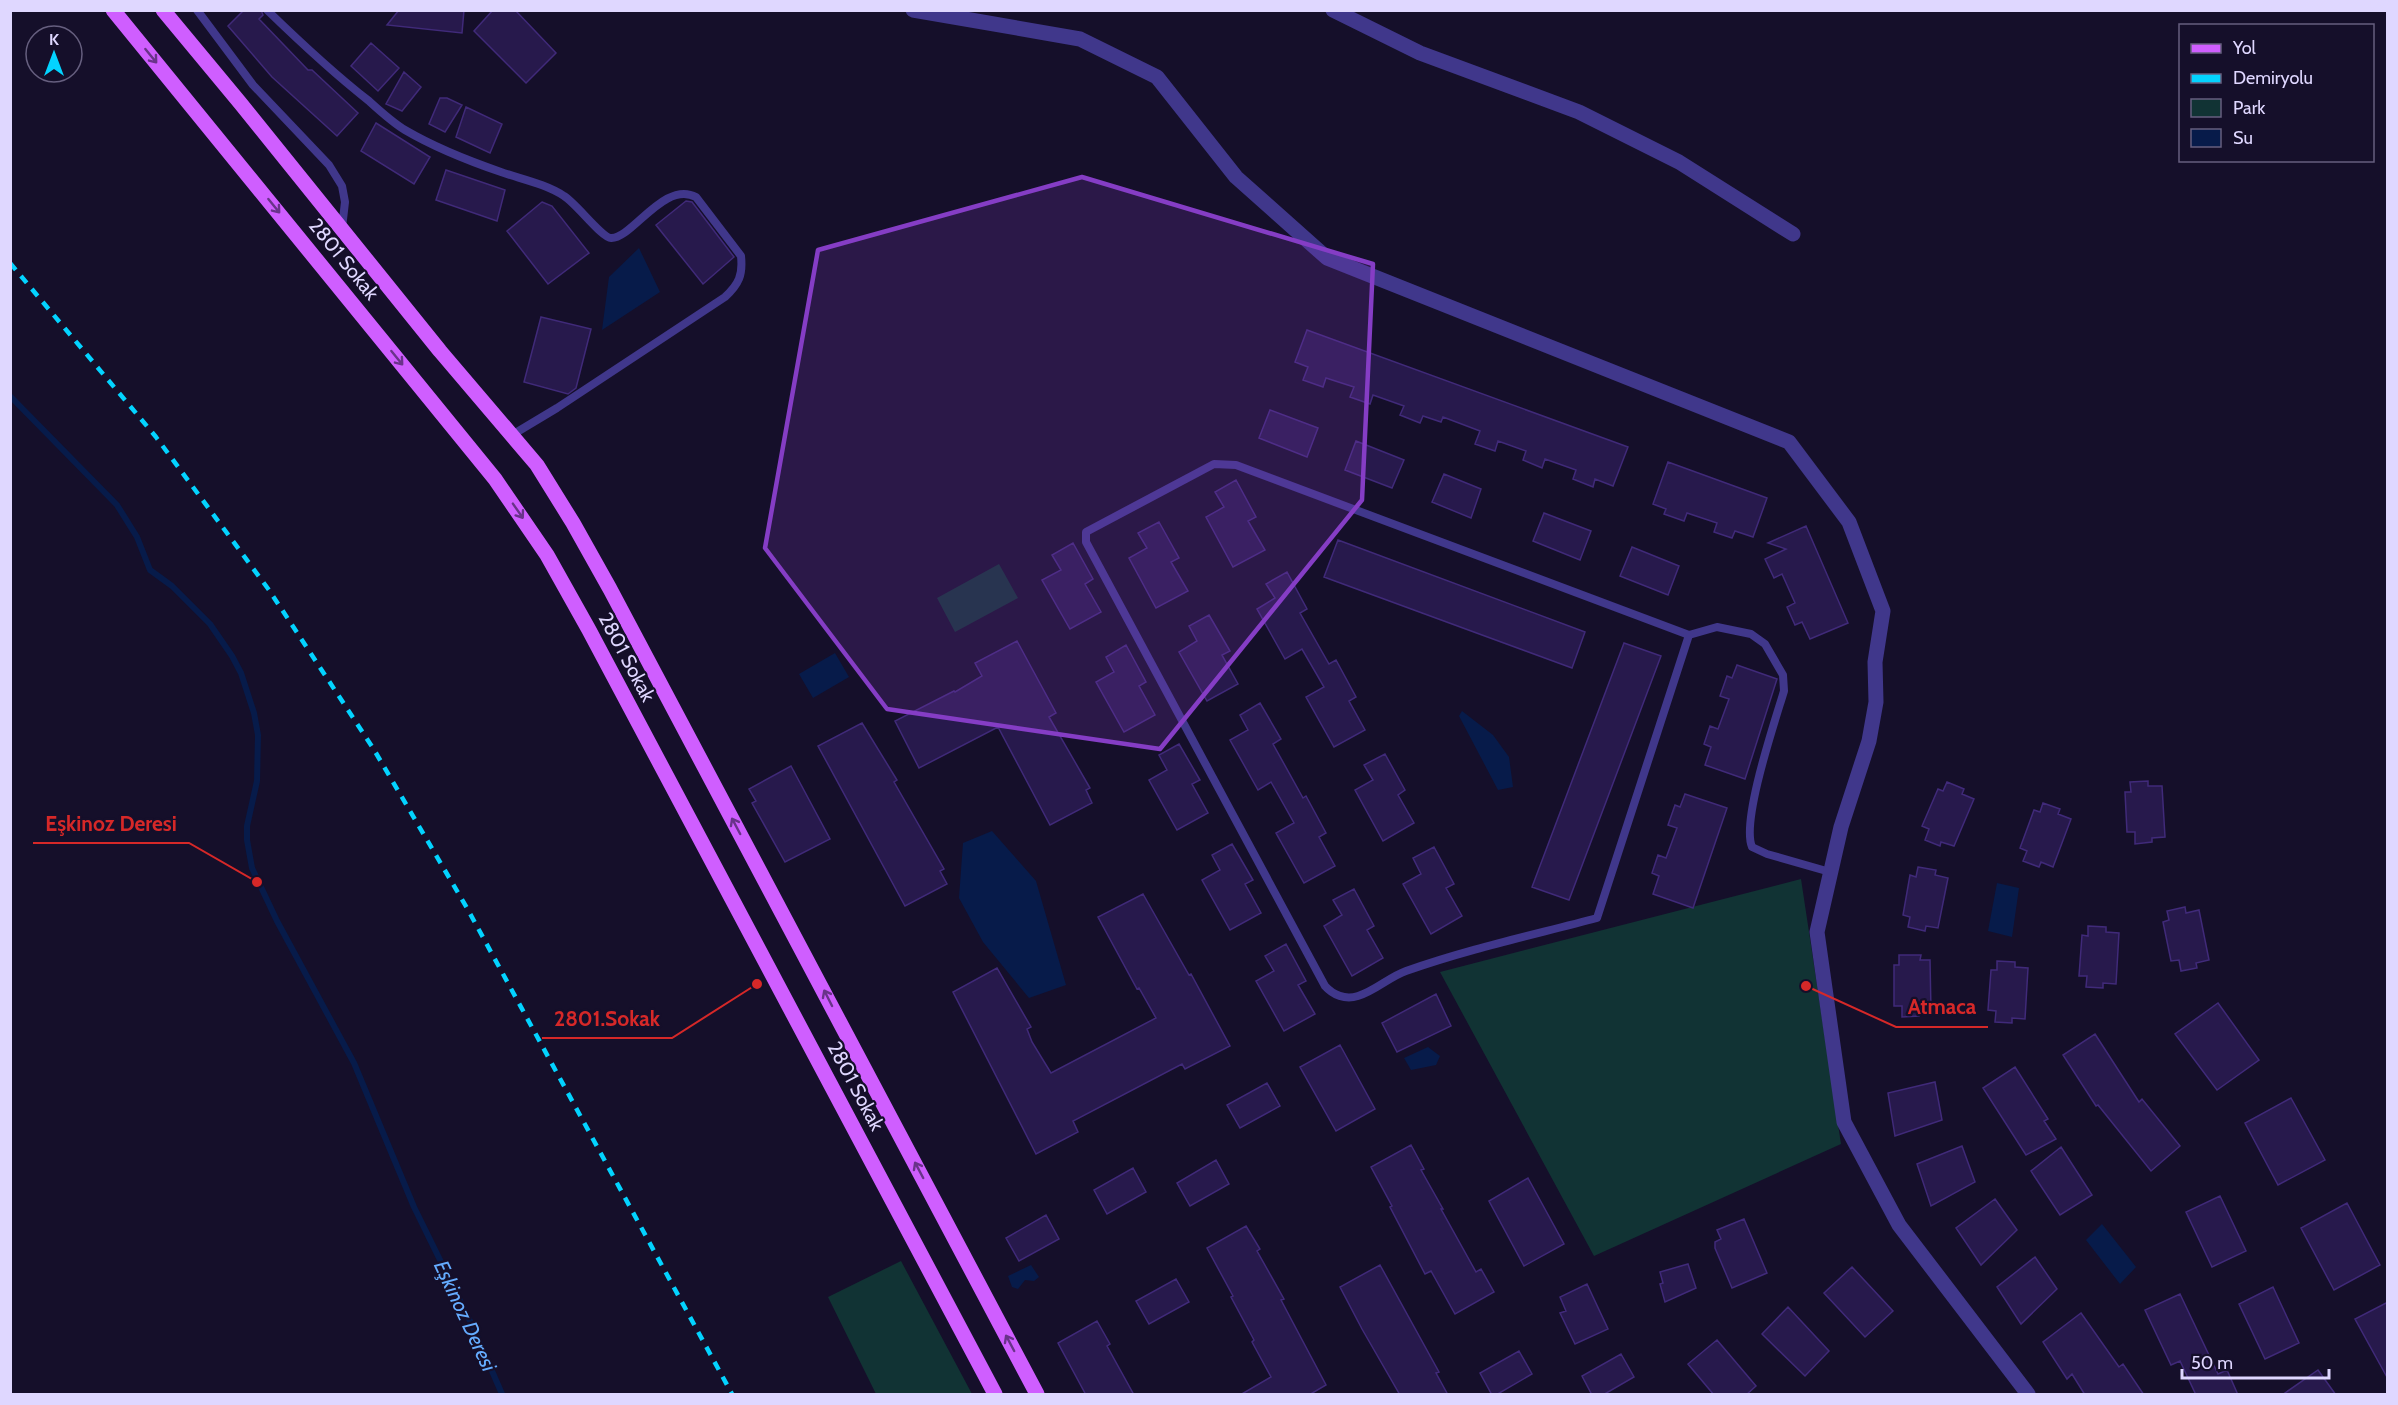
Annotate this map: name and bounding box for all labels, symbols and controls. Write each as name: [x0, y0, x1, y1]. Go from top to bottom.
north arrow: [24, 24, 84, 84]
legend: [2179, 24, 2374, 162]
text: K: [49, 30, 59, 49]
text: Yol: [2232, 37, 2257, 59]
one-way arrow: [144, 48, 157, 64]
text: Demiryolu: [2233, 67, 2313, 89]
text: Park: [2233, 97, 2266, 119]
text: Su: [2233, 127, 2253, 149]
one-way arrow: [268, 198, 281, 214]
street label: 2801 Sokak: [304, 213, 384, 305]
one-way arrow: [390, 350, 404, 365]
one-way arrow: [512, 502, 524, 518]
street label: 2801 Sokak: [593, 608, 661, 706]
callout: Eşkinoz Deresi: [33, 804, 189, 843]
text: Eşkinoz Deresi: [45, 811, 177, 836]
one-way arrow: [730, 817, 741, 835]
callout: Atmaca: [1896, 988, 1988, 1027]
one-way arrow: [821, 989, 833, 1007]
text: Atmaca: [1908, 994, 1977, 1019]
callout: 2801.Sokak: [542, 999, 672, 1038]
text: 2801.Sokak: [554, 1006, 661, 1031]
street label: 2801 Sokak: [822, 1037, 890, 1135]
one-way arrow: [913, 1162, 925, 1179]
water label: Eşkinoz Deresi: [429, 1256, 502, 1376]
one-way arrow: [1003, 1334, 1015, 1352]
scale bar: [2182, 1342, 2329, 1380]
text: 50 m: [2191, 1352, 2233, 1374]

